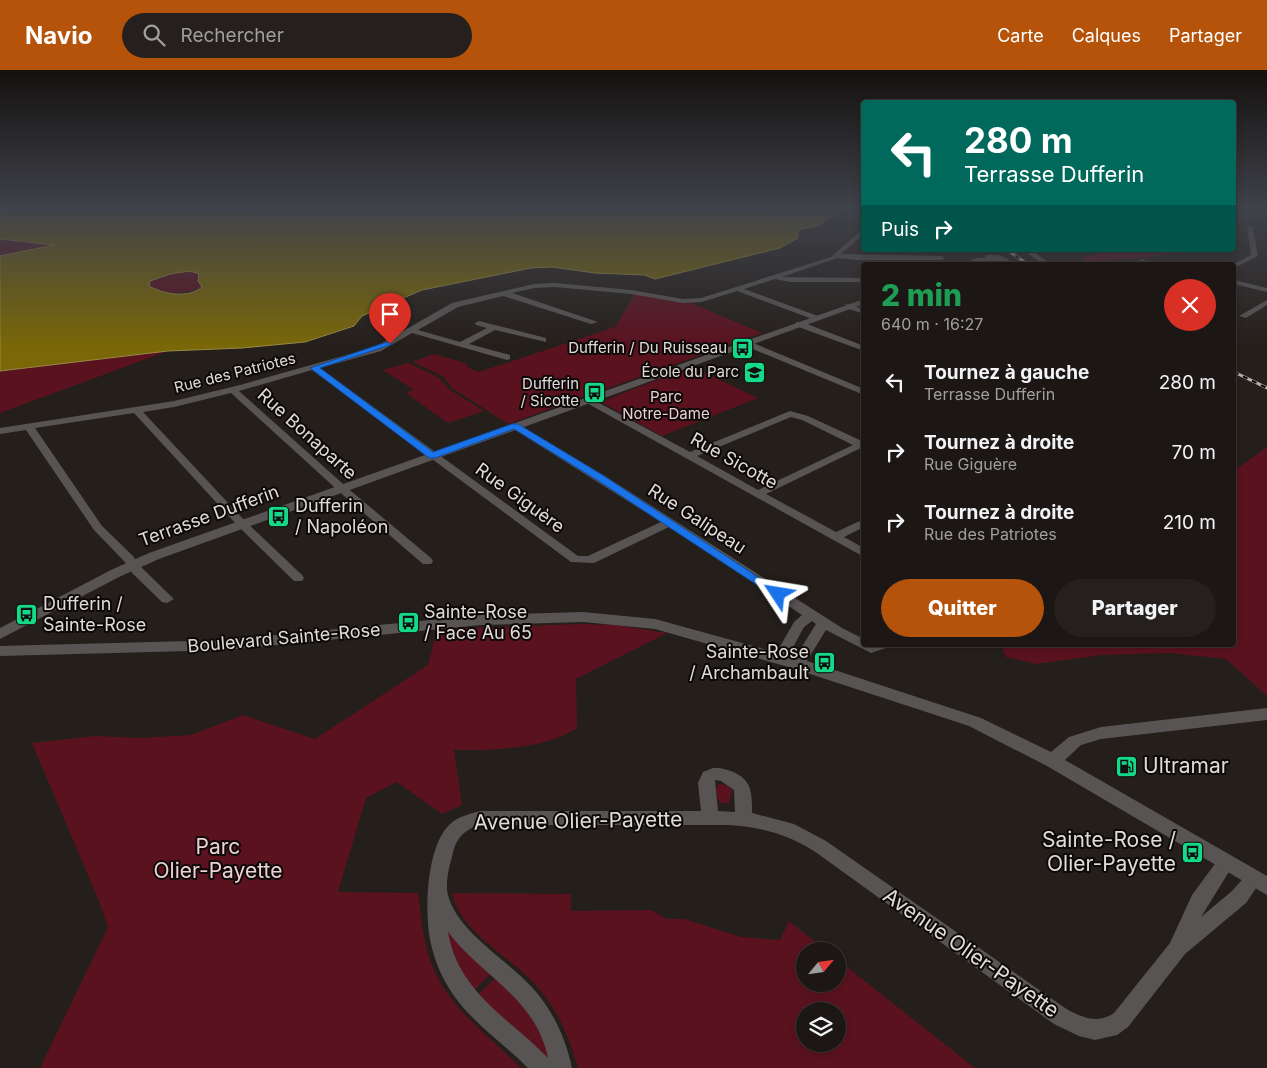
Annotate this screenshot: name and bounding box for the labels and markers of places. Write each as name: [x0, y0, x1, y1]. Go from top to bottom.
pin: [369, 293, 411, 344]
bus stop icon: Dufferin / Du Ruisseau: [731, 336, 755, 360]
place label: Dufferin / Du Ruisseau: [568, 338, 727, 357]
school or university icon: École du Parc: [743, 360, 767, 384]
place label: École du Parc: [642, 362, 739, 381]
place label: Dufferin / Sicotte: [521, 374, 579, 410]
bus stop icon: Dufferin / Sicotte: [583, 381, 607, 405]
place label: Dufferin / Napoléon: [295, 495, 388, 537]
bus stop icon: Dufferin / Napoléon: [267, 504, 291, 528]
place label: Dufferin / Sainte-Rose: [43, 593, 146, 635]
place label: Sainte-Rose / Face Au 65: [424, 601, 532, 643]
bus stop icon: Dufferin / Sainte-Rose: [15, 602, 39, 626]
bus stop icon: Sainte-Rose / Face Au 65: [396, 610, 420, 634]
place label: Sainte-Rose / Archambault: [689, 641, 809, 683]
bus stop icon: Sainte-Rose / Archambault: [813, 650, 837, 674]
place label: Ultramar: [1143, 753, 1229, 778]
fuel station icon: Ultramar: [1115, 754, 1139, 778]
place label: Sainte-Rose / Olier-Payette: [1042, 827, 1176, 876]
bus stop icon: Sainte-Rose / Olier-Payette: [1180, 840, 1204, 864]

